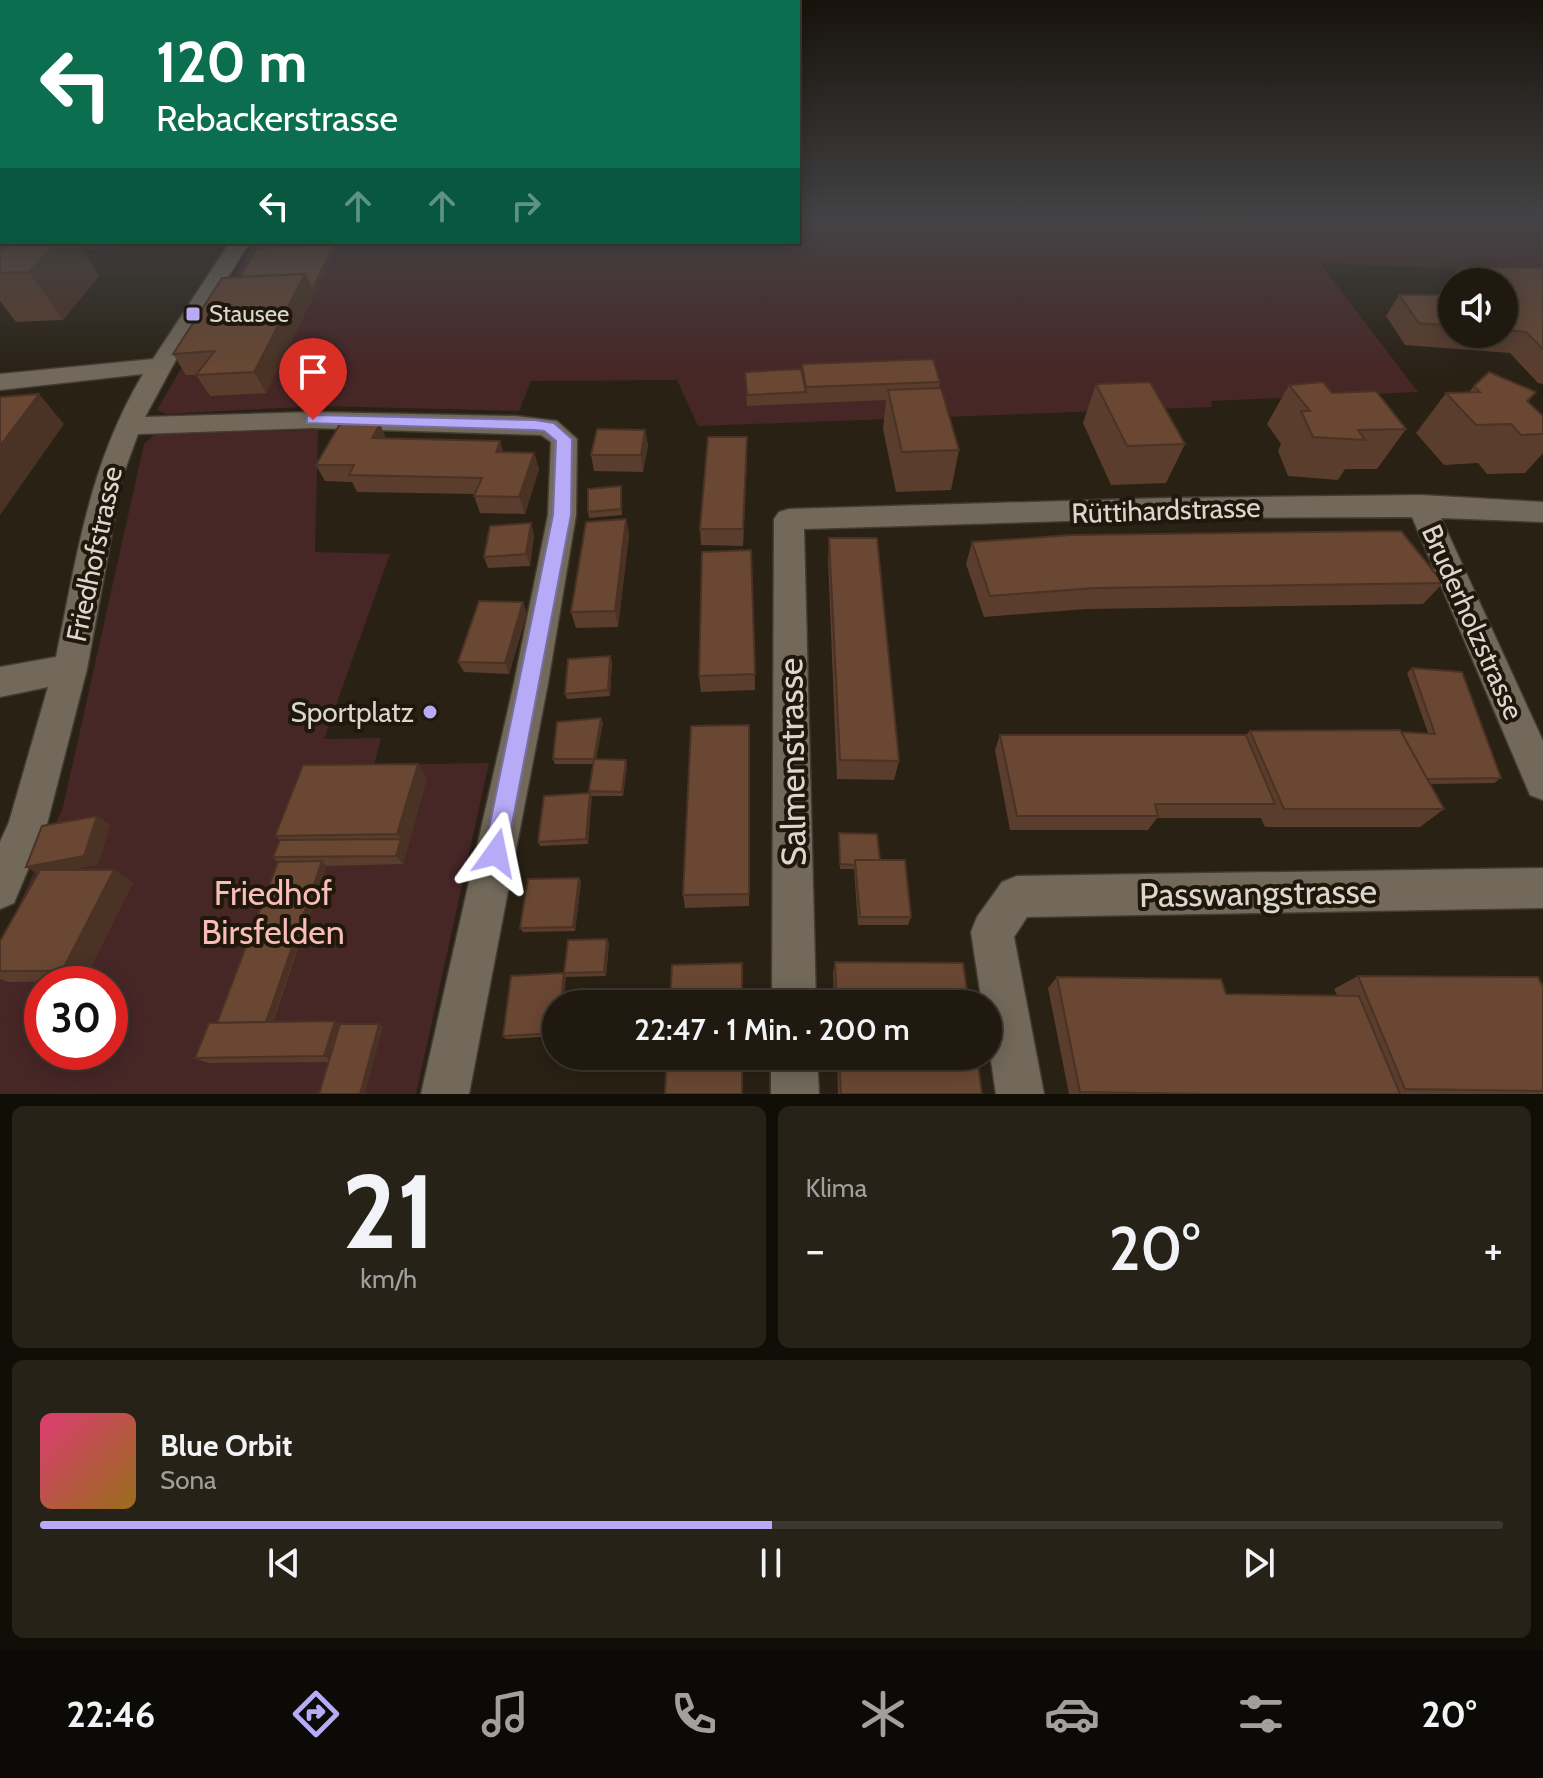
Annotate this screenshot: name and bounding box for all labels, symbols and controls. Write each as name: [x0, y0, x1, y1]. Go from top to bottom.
text: 120 m: [156, 28, 307, 96]
icon: left: [24, 32, 128, 136]
text: Rebackerstrasse: [156, 96, 398, 140]
icon: left: [252, 184, 296, 228]
icon: ahead: [336, 184, 380, 228]
icon: ahead: [420, 184, 464, 228]
icon: right: [504, 184, 548, 228]
map controls: [1438, 268, 1518, 348]
button: sound: [1438, 268, 1518, 348]
place label: Stausee: [209, 299, 289, 328]
marker: Stausee: [184, 305, 202, 323]
pin: [279, 338, 347, 420]
icon: arrive: [291, 350, 335, 394]
street label: Friedhofstrasse: [59, 463, 129, 645]
street label: Rüttihardstrasse: [1071, 490, 1261, 530]
street label: Bruderholzstrasse: [1415, 519, 1531, 725]
street label: Salmenstrasse: [769, 657, 815, 867]
place label: Sportplatz: [291, 695, 414, 729]
marker: Sportplatz: [421, 703, 439, 721]
position arrow: [454, 811, 538, 895]
street label: Passwangstrasse: [1139, 870, 1377, 916]
park label: Friedhof Birsfelden: [201, 872, 345, 953]
speed limit sign: 30: [24, 966, 128, 1070]
text: 22:47 · 1 Min. · 200 m: [634, 1011, 910, 1048]
text: 21: [342, 1148, 435, 1274]
text: Klima: [806, 1172, 867, 1204]
text: 20°: [1109, 1212, 1200, 1285]
text: −: [806, 1223, 825, 1276]
text: +: [1484, 1223, 1503, 1276]
text: km/h: [360, 1263, 417, 1295]
text: Blue Orbit: [160, 1427, 292, 1464]
text: Sona: [160, 1464, 217, 1496]
icon: previous: [262, 1541, 306, 1585]
icon: pause: [749, 1541, 793, 1585]
icon: next: [1237, 1541, 1281, 1585]
icon: directions: [288, 1686, 344, 1742]
icon: music: [477, 1686, 533, 1742]
icon: phone: [666, 1686, 722, 1742]
icon: climate: [855, 1686, 911, 1742]
icon: car: [1044, 1686, 1100, 1742]
icon: filters: [1233, 1686, 1289, 1742]
text: 22:46: [66, 1692, 155, 1736]
text: 20°: [1422, 1692, 1476, 1736]

